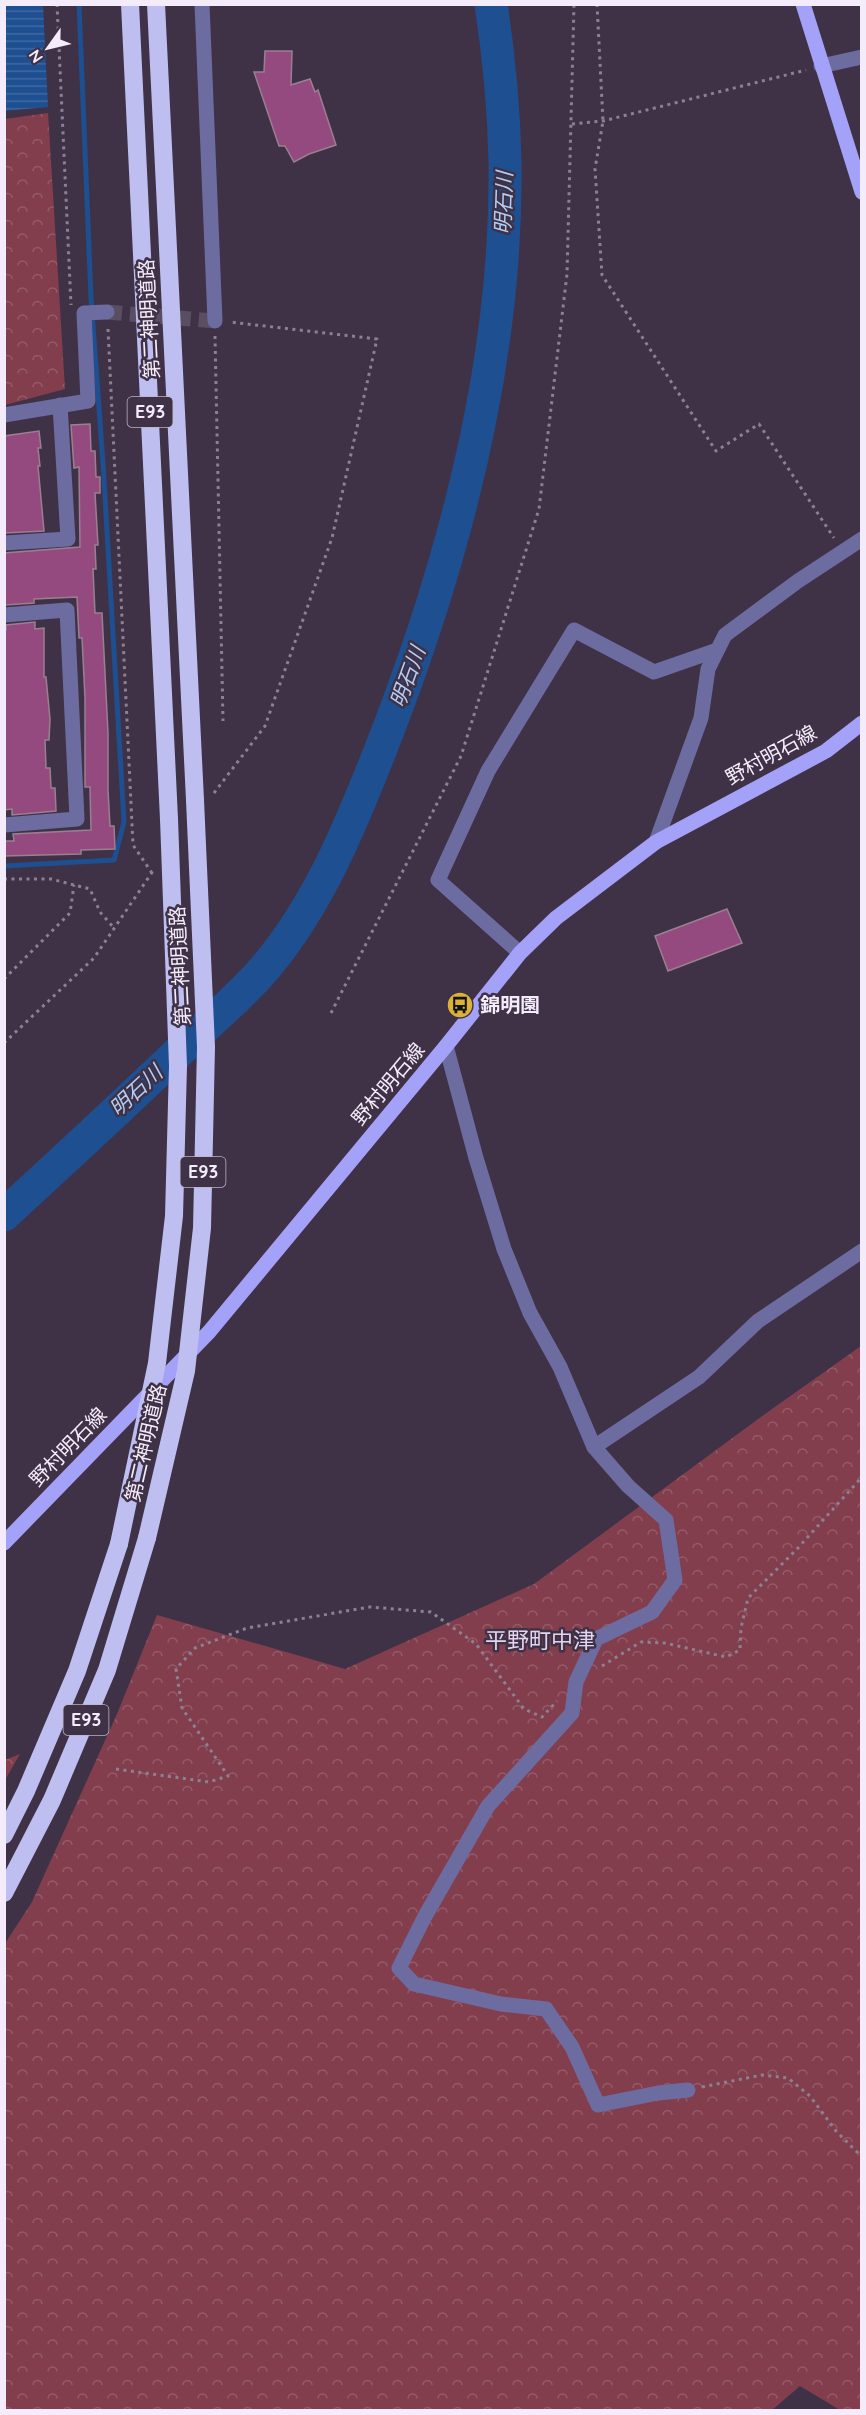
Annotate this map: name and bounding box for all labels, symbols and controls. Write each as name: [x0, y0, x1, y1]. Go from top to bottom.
north arrow: [18, 18, 78, 78]
text: N: [24, 46, 47, 67]
water label: 明石川: [489, 169, 517, 235]
street label: 第二神明道路: [133, 258, 164, 380]
road number: E93: [128, 397, 172, 427]
water label: 明石川: [384, 641, 431, 711]
street label: 野村明石線: [721, 719, 821, 790]
street label: 第二神明道路: [164, 905, 195, 1027]
bus stop icon: 錦明園: [445, 990, 475, 1020]
place label: 錦明園: [480, 992, 540, 1017]
street label: 野村明石線: [346, 1037, 429, 1130]
water label: 明石川: [103, 1058, 169, 1121]
road number: E93: [180, 1157, 226, 1187]
street label: 第二神明道路: [120, 1382, 171, 1504]
street label: 野村明石線: [24, 1402, 111, 1491]
district label: 平野町中津: [485, 1626, 595, 1654]
road number: E93: [64, 1705, 109, 1735]

